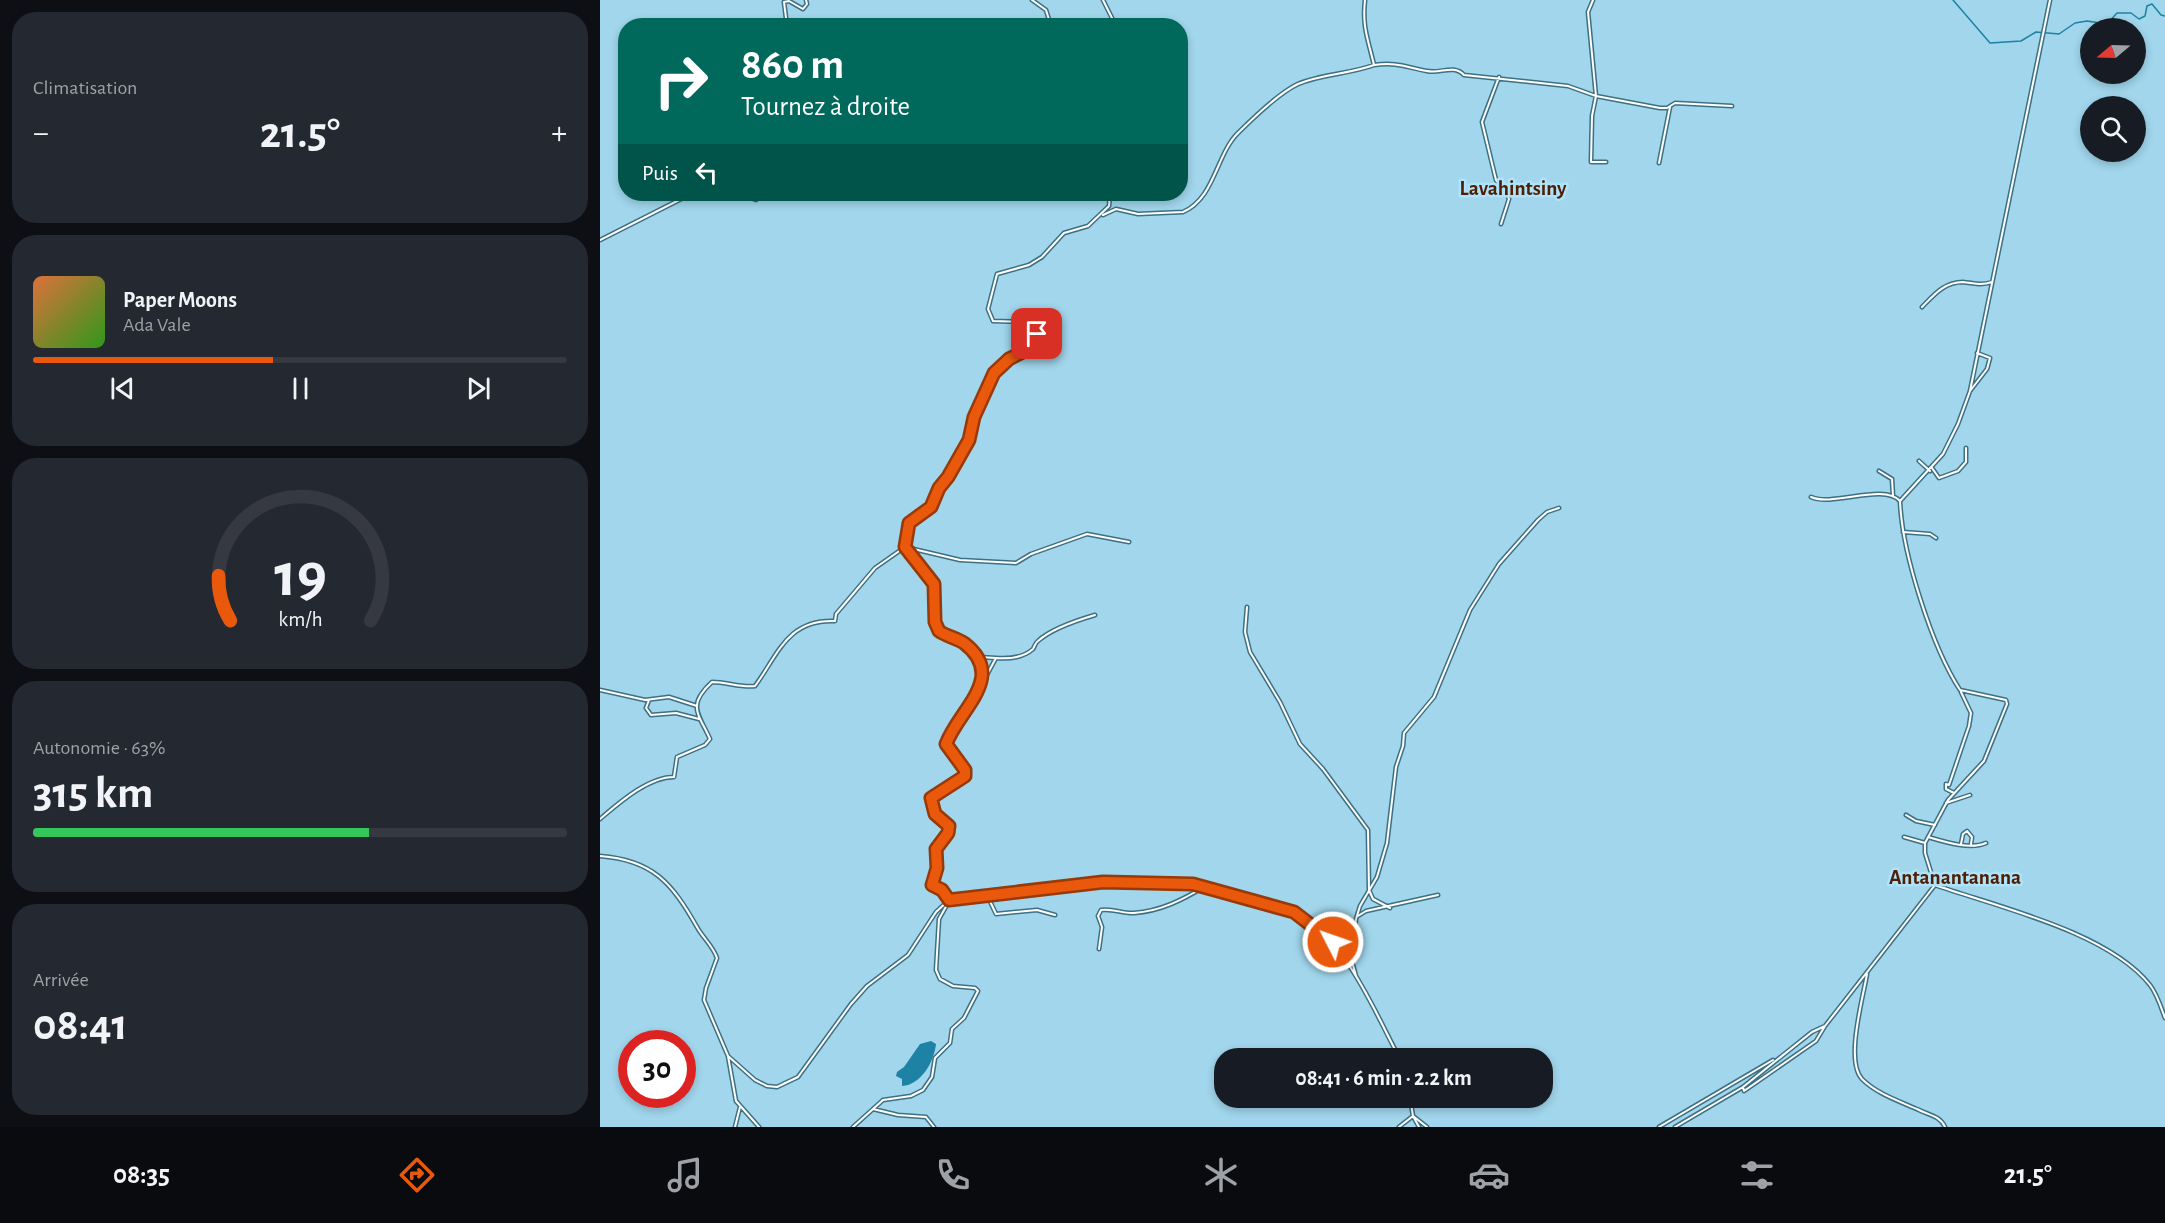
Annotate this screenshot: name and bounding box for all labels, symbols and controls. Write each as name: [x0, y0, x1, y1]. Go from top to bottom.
north arrow: [2080, 18, 2146, 84]
map controls: [2080, 18, 2146, 162]
icon: right: [642, 42, 720, 120]
text: 860 m: [741, 44, 844, 86]
text: Climatisation: [33, 78, 137, 98]
text: Tournez à droite: [741, 93, 910, 120]
button: search: [2080, 96, 2146, 162]
text: 21.5°: [260, 111, 340, 156]
text: −: [33, 117, 49, 150]
text: +: [551, 117, 567, 150]
icon: left: [690, 156, 723, 189]
text: Puis: [642, 162, 678, 184]
district label: Lavahintsiny: [1460, 178, 1567, 199]
text: Paper Moons: [123, 289, 237, 311]
pin: [1011, 308, 1062, 359]
text: Ada Vale: [123, 315, 191, 335]
icon: arrive: [1020, 317, 1053, 350]
icon: previous: [106, 372, 139, 405]
icon: pause: [284, 372, 317, 405]
icon: next: [462, 372, 495, 405]
text: 19: [274, 545, 326, 607]
text: km/h: [278, 609, 322, 630]
text: Autonomie · 63%: [33, 738, 165, 758]
text: 315 km: [33, 771, 153, 816]
district label: Antanantanana: [1889, 867, 2021, 888]
position arrow: [1301, 910, 1365, 974]
text: Arrivée: [33, 970, 89, 990]
text: 08:41: [33, 1003, 128, 1048]
speed limit sign: 30: [618, 1030, 696, 1108]
text: 08:41 · 6 min · 2.2 km: [1295, 1067, 1472, 1089]
icon: directions: [396, 1154, 438, 1196]
icon: music: [664, 1154, 706, 1196]
icon: phone: [932, 1154, 974, 1196]
icon: climate: [1200, 1154, 1242, 1196]
icon: car: [1468, 1154, 1510, 1196]
icon: filters: [1736, 1154, 1778, 1196]
text: 08:35: [113, 1161, 170, 1188]
text: 21.5°: [2004, 1161, 2052, 1188]

